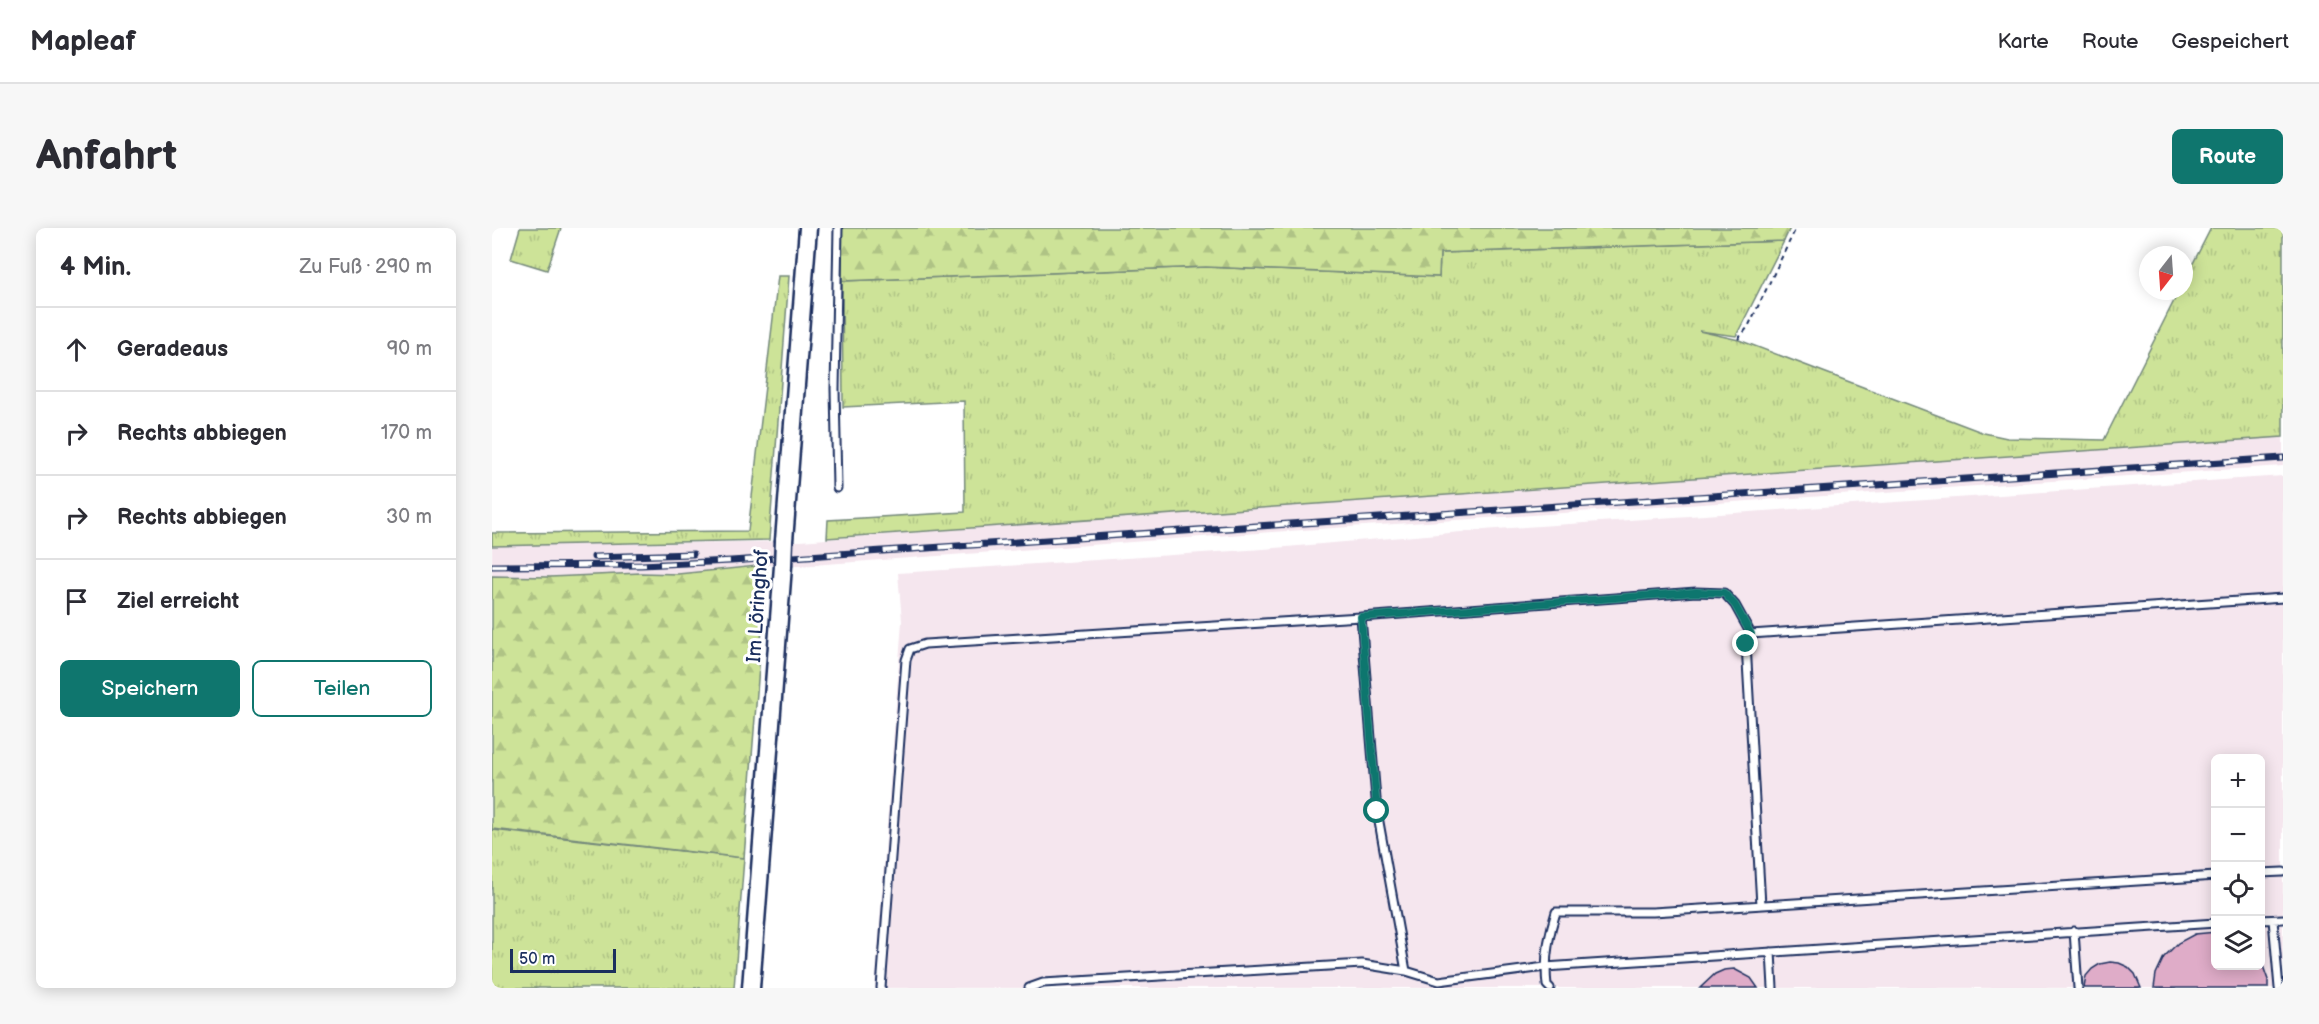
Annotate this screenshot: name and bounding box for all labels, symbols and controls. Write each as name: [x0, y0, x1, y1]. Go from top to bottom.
text: Mapleaf: [30, 25, 136, 58]
text: Karte: [1997, 29, 2049, 54]
text: Route: [2082, 29, 2138, 54]
text: Gespeichert: [2171, 29, 2289, 54]
button: Route: [2172, 129, 2283, 184]
text: Anfahrt: [36, 131, 177, 182]
north arrow: [2139, 246, 2193, 300]
text: 4 Min.: [60, 252, 131, 283]
text: Zu Fuß · 290 m: [300, 255, 432, 279]
icon: ahead: [60, 333, 93, 366]
text: Geradeaus: [117, 336, 228, 363]
text: 90 m: [387, 337, 432, 361]
icon: right: [60, 417, 93, 450]
text: Rechts abbiegen: [117, 420, 287, 447]
text: 170 m: [381, 421, 432, 445]
icon: right: [60, 501, 93, 534]
text: Rechts abbiegen: [117, 504, 287, 531]
text: 30 m: [386, 505, 432, 529]
street label: Im Löringhof: [742, 549, 774, 663]
icon: arrive: [60, 585, 93, 618]
text: Ziel erreicht: [117, 588, 239, 615]
route end: [1732, 630, 1758, 656]
button: Speichern: [60, 660, 240, 717]
button: Teilen: [252, 660, 432, 717]
map controls: [2211, 754, 2265, 970]
button: +: [2211, 754, 2265, 808]
route start: [1363, 797, 1389, 823]
button: −: [2211, 808, 2265, 862]
button: locate: [2211, 862, 2265, 916]
button: layers: [2211, 916, 2265, 970]
scale bar: [510, 946, 616, 974]
text: 50 m: [519, 950, 555, 969]

